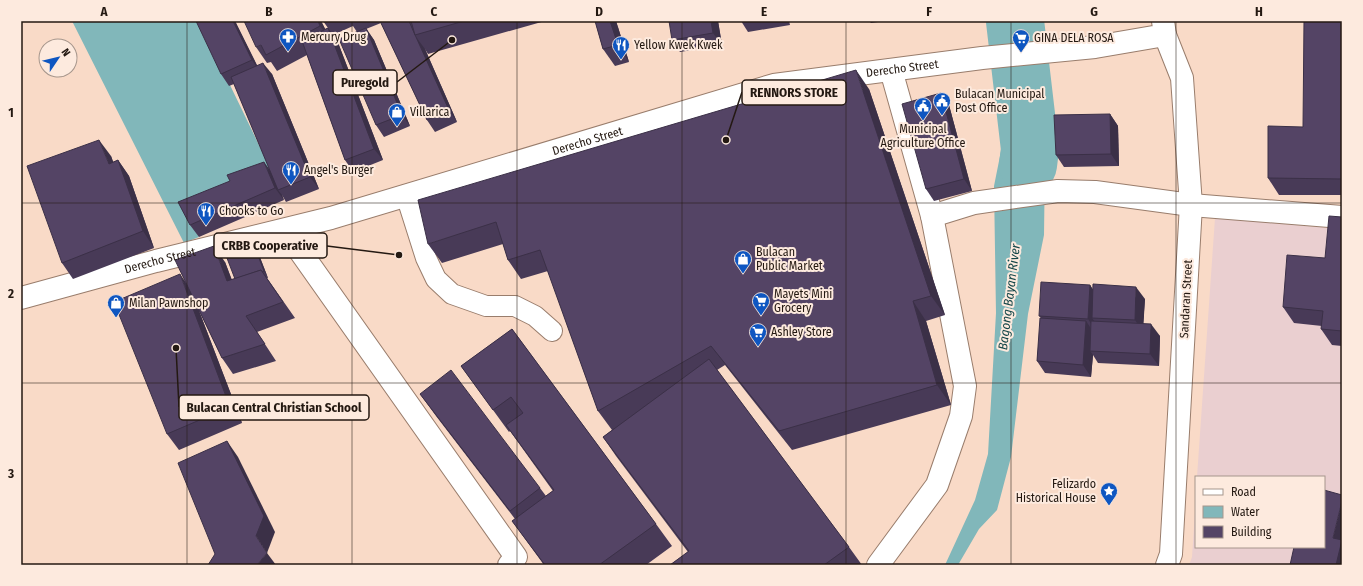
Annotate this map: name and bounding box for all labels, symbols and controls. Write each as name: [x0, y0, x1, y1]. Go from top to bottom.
text: A: [99, 4, 108, 19]
text: B: [265, 4, 273, 19]
text: C: [431, 4, 438, 19]
text: D: [595, 4, 603, 19]
text: E: [761, 4, 767, 19]
text: F: [926, 4, 932, 19]
text: G: [1090, 4, 1098, 19]
text: H: [1255, 4, 1263, 19]
pharmacy icon: Mercury Drug: [278, 27, 298, 52]
supermarket icon: GINA DELA ROSA: [1011, 28, 1031, 53]
place label: Mercury Drug: [301, 30, 366, 44]
place label: GINA DELA ROSA: [1034, 31, 1114, 45]
restaurant icon: Yellow Kwek Kwek: [611, 35, 631, 60]
north arrow: [38, 38, 78, 78]
place label: Yellow Kwek Kwek: [634, 38, 723, 52]
text: N: [59, 46, 73, 59]
street label: Derecho Street: [865, 57, 939, 80]
callout: Puregold: [333, 70, 397, 95]
text: Puregold: [341, 75, 389, 90]
callout: RENNORS STORE: [742, 80, 846, 105]
text: RENNORS STORE: [750, 85, 838, 100]
place label: Bulacan Municipal Post Office: [955, 87, 1044, 115]
public building icon: Bulacan Municipal Post Office: [932, 91, 952, 116]
public building icon: Municipal Agriculture Office: [913, 96, 933, 121]
shop icon: Villarica: [387, 102, 407, 127]
text: 1: [8, 105, 14, 120]
place label: Villarica: [410, 105, 450, 119]
place label: Municipal Agriculture Office: [881, 122, 965, 150]
street label: Derecho Street: [551, 124, 624, 158]
restaurant icon: Angel's Burger: [281, 160, 301, 185]
place label: Angel's Burger: [304, 163, 374, 177]
restaurant icon: Chooks to Go: [196, 201, 216, 226]
place label: Chooks to Go: [219, 204, 283, 218]
callout: CRBB Cooperative: [214, 233, 327, 258]
text: CRBB Cooperative: [222, 238, 319, 253]
water label: Bagong Bayan River: [995, 243, 1023, 351]
street label: Derecho Street: [123, 245, 197, 276]
place label: Bulacan Public Market: [756, 245, 823, 273]
shop icon: Bulacan Public Market: [733, 249, 753, 274]
street label: Sandaran Street: [1177, 259, 1195, 339]
text: 2: [7, 286, 14, 301]
place label: Mayets Mini Grocery: [774, 287, 832, 315]
supermarket icon: Mayets Mini Grocery: [751, 291, 771, 316]
shop icon: Milan Pawnshop: [106, 293, 126, 318]
place label: Milan Pawnshop: [129, 296, 209, 310]
supermarket icon: Ashley Store: [748, 322, 768, 347]
place label: Ashley Store: [771, 325, 832, 339]
callout: Bulacan Central Christian School: [179, 395, 369, 420]
text: Bulacan Central Christian School: [187, 400, 362, 415]
text: 3: [7, 466, 14, 481]
legend: [1195, 476, 1325, 548]
place label: Felizardo Historical House: [1016, 477, 1096, 505]
place icon: Felizardo Historical House: [1099, 481, 1119, 506]
text: Road: [1231, 485, 1256, 499]
text: Water: [1231, 505, 1260, 519]
text: Building: [1231, 525, 1272, 539]

